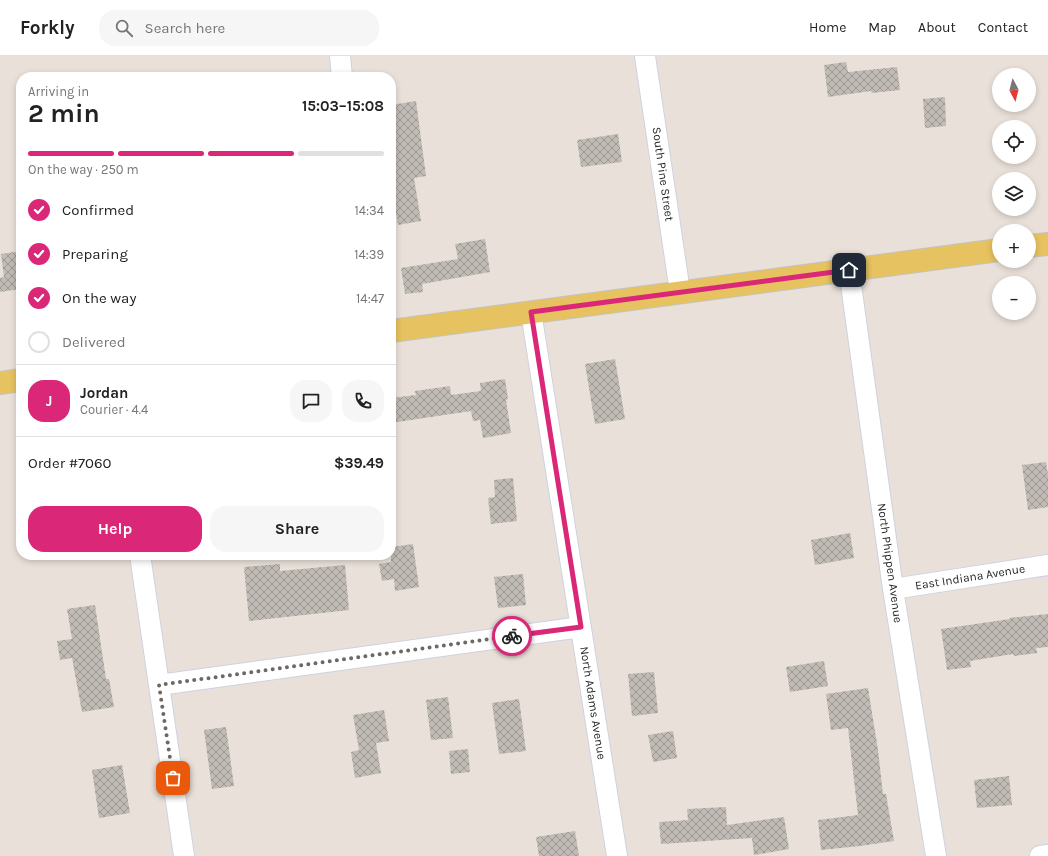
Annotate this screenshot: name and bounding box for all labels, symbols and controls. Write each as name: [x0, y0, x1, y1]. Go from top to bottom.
search box: [99, 10, 379, 46]
text: Forkly: [20, 17, 75, 39]
icon: search: [113, 17, 135, 39]
text: Search here: [145, 19, 225, 37]
text: Home: [809, 19, 846, 36]
text: Map: [868, 19, 896, 36]
text: About: [918, 19, 956, 36]
text: Contact: [978, 19, 1028, 36]
north arrow: [992, 68, 1036, 112]
map controls: [992, 68, 1036, 320]
text: Arriving in: [28, 84, 89, 99]
text: 15:03–15:08: [302, 97, 384, 115]
text: 2 min: [28, 98, 100, 129]
button: locate: [992, 120, 1036, 164]
street label: South Pine Street: [649, 126, 677, 223]
text: On the way · 250 m: [28, 162, 139, 177]
button: layers: [992, 172, 1036, 216]
icon: check: [28, 199, 50, 221]
text: Confirmed: [62, 201, 134, 219]
text: 14:34: [355, 203, 384, 218]
button: +: [992, 224, 1036, 268]
icon: check: [28, 243, 50, 265]
text: Preparing: [62, 245, 128, 263]
text: 14:39: [354, 247, 384, 262]
pin: [832, 253, 866, 287]
icon: home: [838, 259, 860, 281]
button: −: [992, 276, 1036, 320]
icon: check: [28, 287, 50, 309]
text: On the way: [62, 289, 136, 307]
text: 14:47: [356, 291, 384, 306]
text: Delivered: [62, 333, 126, 351]
button: chat: [290, 380, 332, 422]
button: phone: [342, 380, 384, 422]
text: Jordan: [80, 384, 128, 402]
text: J: [46, 392, 52, 410]
text: Courier · 4.4: [80, 402, 148, 417]
text: Order #7060: [28, 454, 112, 472]
text: $39.49: [334, 454, 384, 472]
street label: North Phippen Avenue: [875, 502, 905, 624]
button: Help: [28, 506, 202, 552]
button: Share: [210, 506, 384, 552]
street label: East Indiana Avenue: [914, 561, 1026, 593]
courier: [492, 616, 532, 656]
icon: bike: [501, 625, 523, 647]
street label: North Adams Avenue: [577, 646, 609, 760]
pin: [156, 761, 190, 795]
icon: bag: [162, 767, 184, 789]

